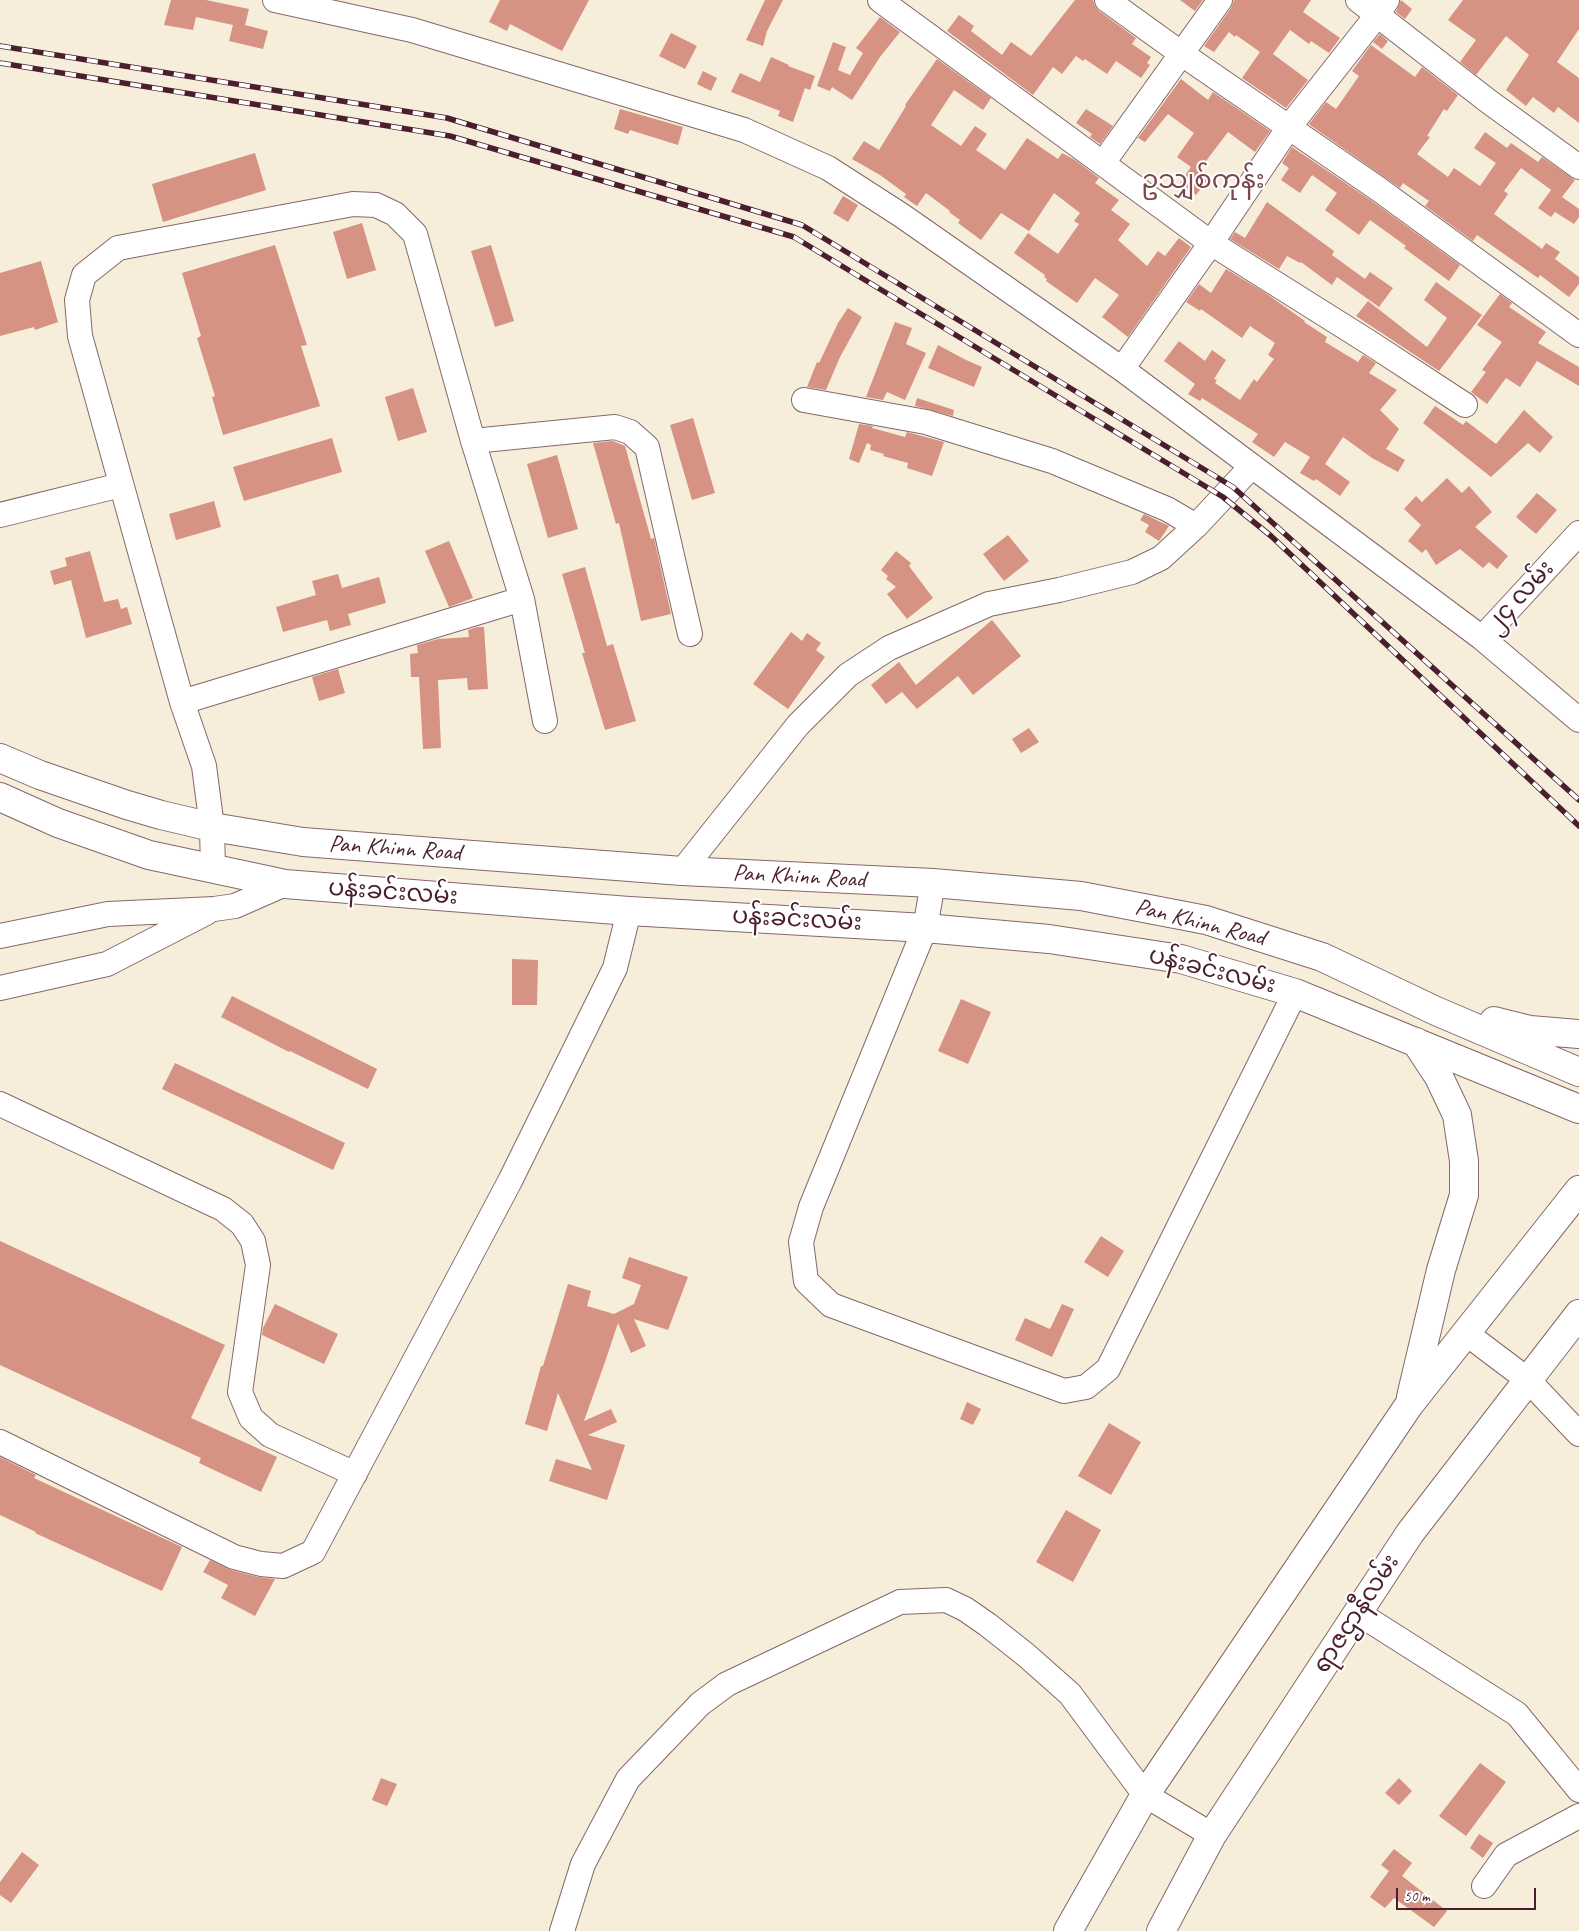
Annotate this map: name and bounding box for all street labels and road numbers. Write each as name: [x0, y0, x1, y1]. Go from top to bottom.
street label: ၂၄ လမ်း: [1479, 555, 1561, 639]
street label: Pan Khinn Road: [328, 830, 462, 868]
street label: Pan Khinn Road: [732, 859, 866, 895]
street label: ပန်းခင်းလမ်း: [327, 874, 459, 912]
street label: Pan Khinn Road: [1132, 893, 1268, 953]
street label: ပန်းခင်းလမ်း: [731, 902, 863, 938]
street label: ပန်းခင်းလမ်း: [1146, 941, 1278, 1001]
street label: ရာဇဌာနီလမ်း: [1308, 1549, 1406, 1679]

